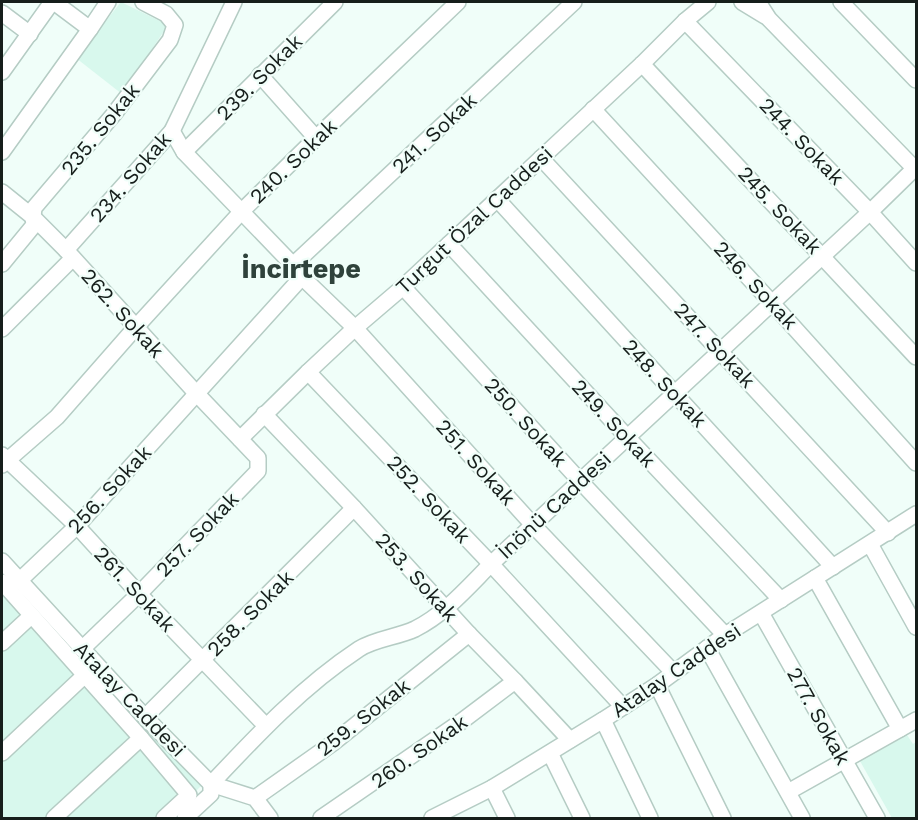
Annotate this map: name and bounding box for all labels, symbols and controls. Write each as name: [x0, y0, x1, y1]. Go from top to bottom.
street label: 239. Sokak: [211, 29, 307, 125]
street label: 235. Sokak: [55, 78, 145, 180]
street label: 241. Sokak: [386, 87, 482, 178]
street label: 244. Sokak: [754, 92, 850, 190]
street label: 240. Sokak: [244, 113, 342, 209]
street label: 234. Sokak: [84, 127, 176, 227]
street label: Turgut Özal Caddesi: [390, 141, 558, 299]
street label: 245. Sokak: [733, 161, 827, 259]
street label: 246. Sokak: [709, 236, 803, 334]
district label: İncirtepe: [241, 253, 361, 285]
street label: 262. Sokak: [76, 263, 170, 363]
street label: 247. Sokak: [669, 297, 761, 393]
street label: 248. Sokak: [618, 334, 712, 432]
street label: 250. Sokak: [479, 372, 573, 472]
street label: 249. Sokak: [567, 374, 661, 472]
street label: 251. Sokak: [431, 414, 521, 510]
street label: 256. Sokak: [62, 440, 156, 538]
street label: İnönü Caddesi: [492, 446, 616, 564]
street label: 252. Sokak: [382, 450, 476, 548]
street label: 257. Sokak: [150, 486, 244, 582]
street label: 253. Sokak: [371, 527, 463, 627]
street label: 261. Sokak: [89, 541, 181, 637]
street label: 258. Sokak: [202, 565, 298, 661]
street label: Atalay Caddesi: [607, 618, 745, 722]
street label: Atalay Caddesi: [69, 636, 191, 762]
street label: 277. Sokak: [782, 663, 856, 769]
street label: 259. Sokak: [311, 673, 415, 761]
street label: 260. Sokak: [366, 709, 472, 793]

